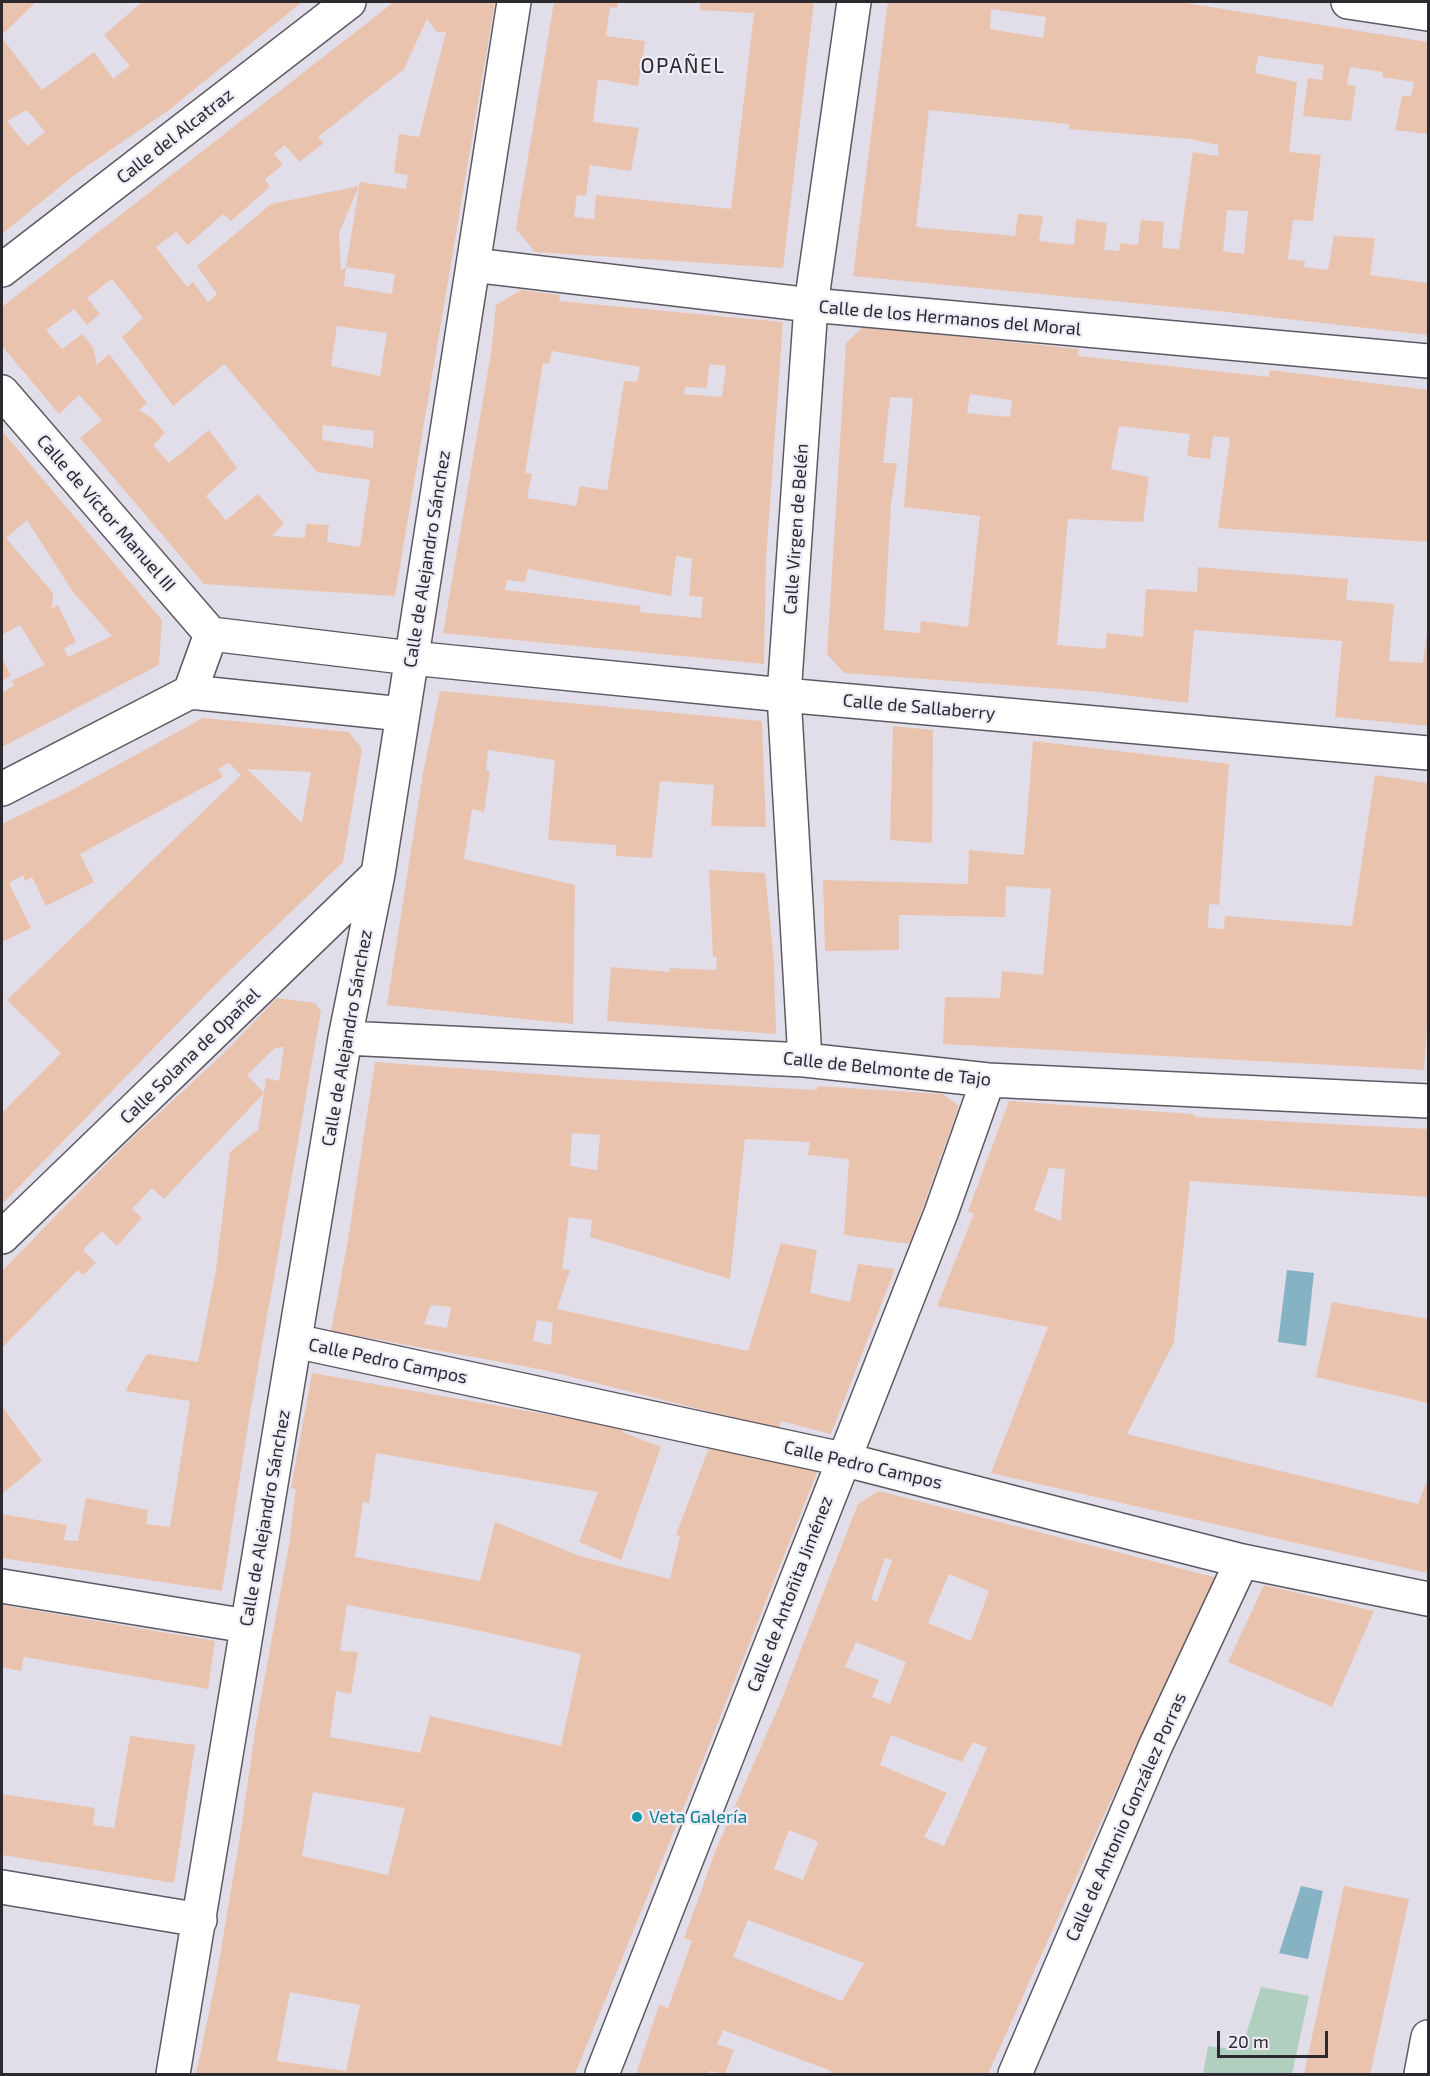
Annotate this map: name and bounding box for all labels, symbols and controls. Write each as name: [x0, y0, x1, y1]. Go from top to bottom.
district label: OPAÑEL: [640, 53, 726, 79]
street label: Calle del Alcatraz: [112, 84, 238, 188]
street label: Calle de los Hermanos del Moral: [818, 296, 1082, 340]
street label: Calle de Víctor Manuel III: [32, 430, 180, 596]
street label: Calle Virgen de Belén: [779, 443, 813, 615]
street label: Calle de Alejandro Sánchez: [399, 449, 455, 669]
street label: Calle de Sallaberry: [842, 690, 996, 724]
street label: Calle de Alejandro Sánchez: [317, 928, 377, 1148]
street label: Calle Solana de Opañel: [116, 984, 264, 1128]
street label: Calle de Belmonte de Tajo: [782, 1047, 992, 1091]
street label: Calle Pedro Campos: [307, 1334, 469, 1388]
street label: Calle de Alejandro Sánchez: [235, 1408, 295, 1628]
street label: Calle Pedro Campos: [782, 1436, 944, 1494]
street label: Calle de Antoñita Jiménez: [743, 1493, 837, 1695]
street label: Calle de Antonio González Porras: [1061, 1689, 1191, 1945]
place label: Veta Galería: [649, 1806, 747, 1828]
marker: Veta Galería: [630, 1810, 644, 1824]
scale bar: [1220, 2019, 1331, 2057]
text: 20 m: [1228, 2030, 1269, 2052]

